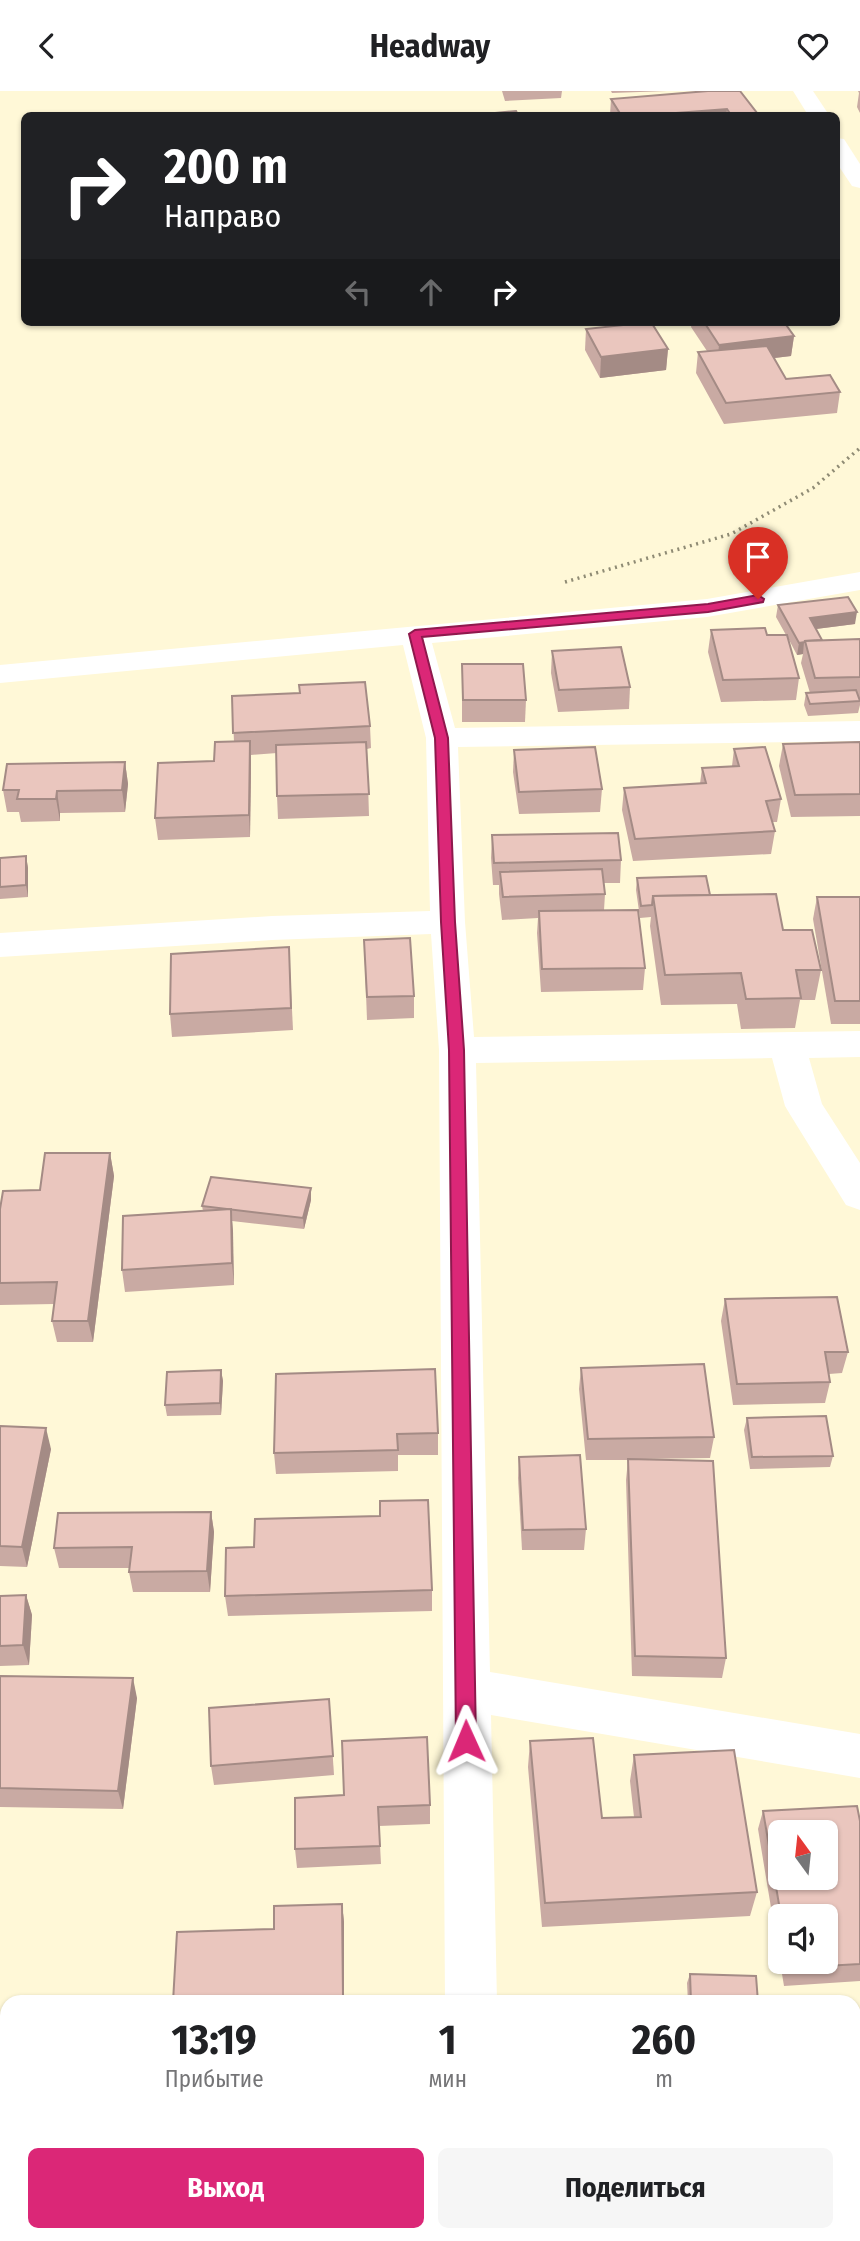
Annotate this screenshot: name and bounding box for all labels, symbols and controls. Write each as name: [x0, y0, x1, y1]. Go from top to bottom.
icon: back: [28, 27, 66, 65]
text: Headway: [370, 27, 490, 65]
icon: heart: [794, 27, 832, 65]
text: 200 m: [164, 137, 288, 196]
icon: right: [49, 140, 140, 231]
text: Направо: [164, 197, 281, 235]
icon: left: [339, 273, 377, 311]
icon: ahead: [412, 273, 450, 311]
icon: right: [485, 273, 523, 311]
pin: [728, 527, 788, 599]
icon: arrive: [739, 538, 777, 576]
position arrow: [429, 1704, 503, 1778]
north arrow: [768, 1820, 838, 1890]
map controls: [768, 1820, 838, 1974]
button: sound: [768, 1904, 838, 1974]
text: 13:19: [172, 2015, 257, 2065]
text: 1: [439, 2015, 457, 2065]
text: 260: [632, 2015, 696, 2065]
text: Прибытие: [165, 2065, 264, 2093]
text: мин: [428, 2065, 467, 2093]
text: m: [655, 2065, 673, 2093]
button: Выход: [28, 2148, 424, 2228]
button: Поделиться: [438, 2148, 833, 2228]

